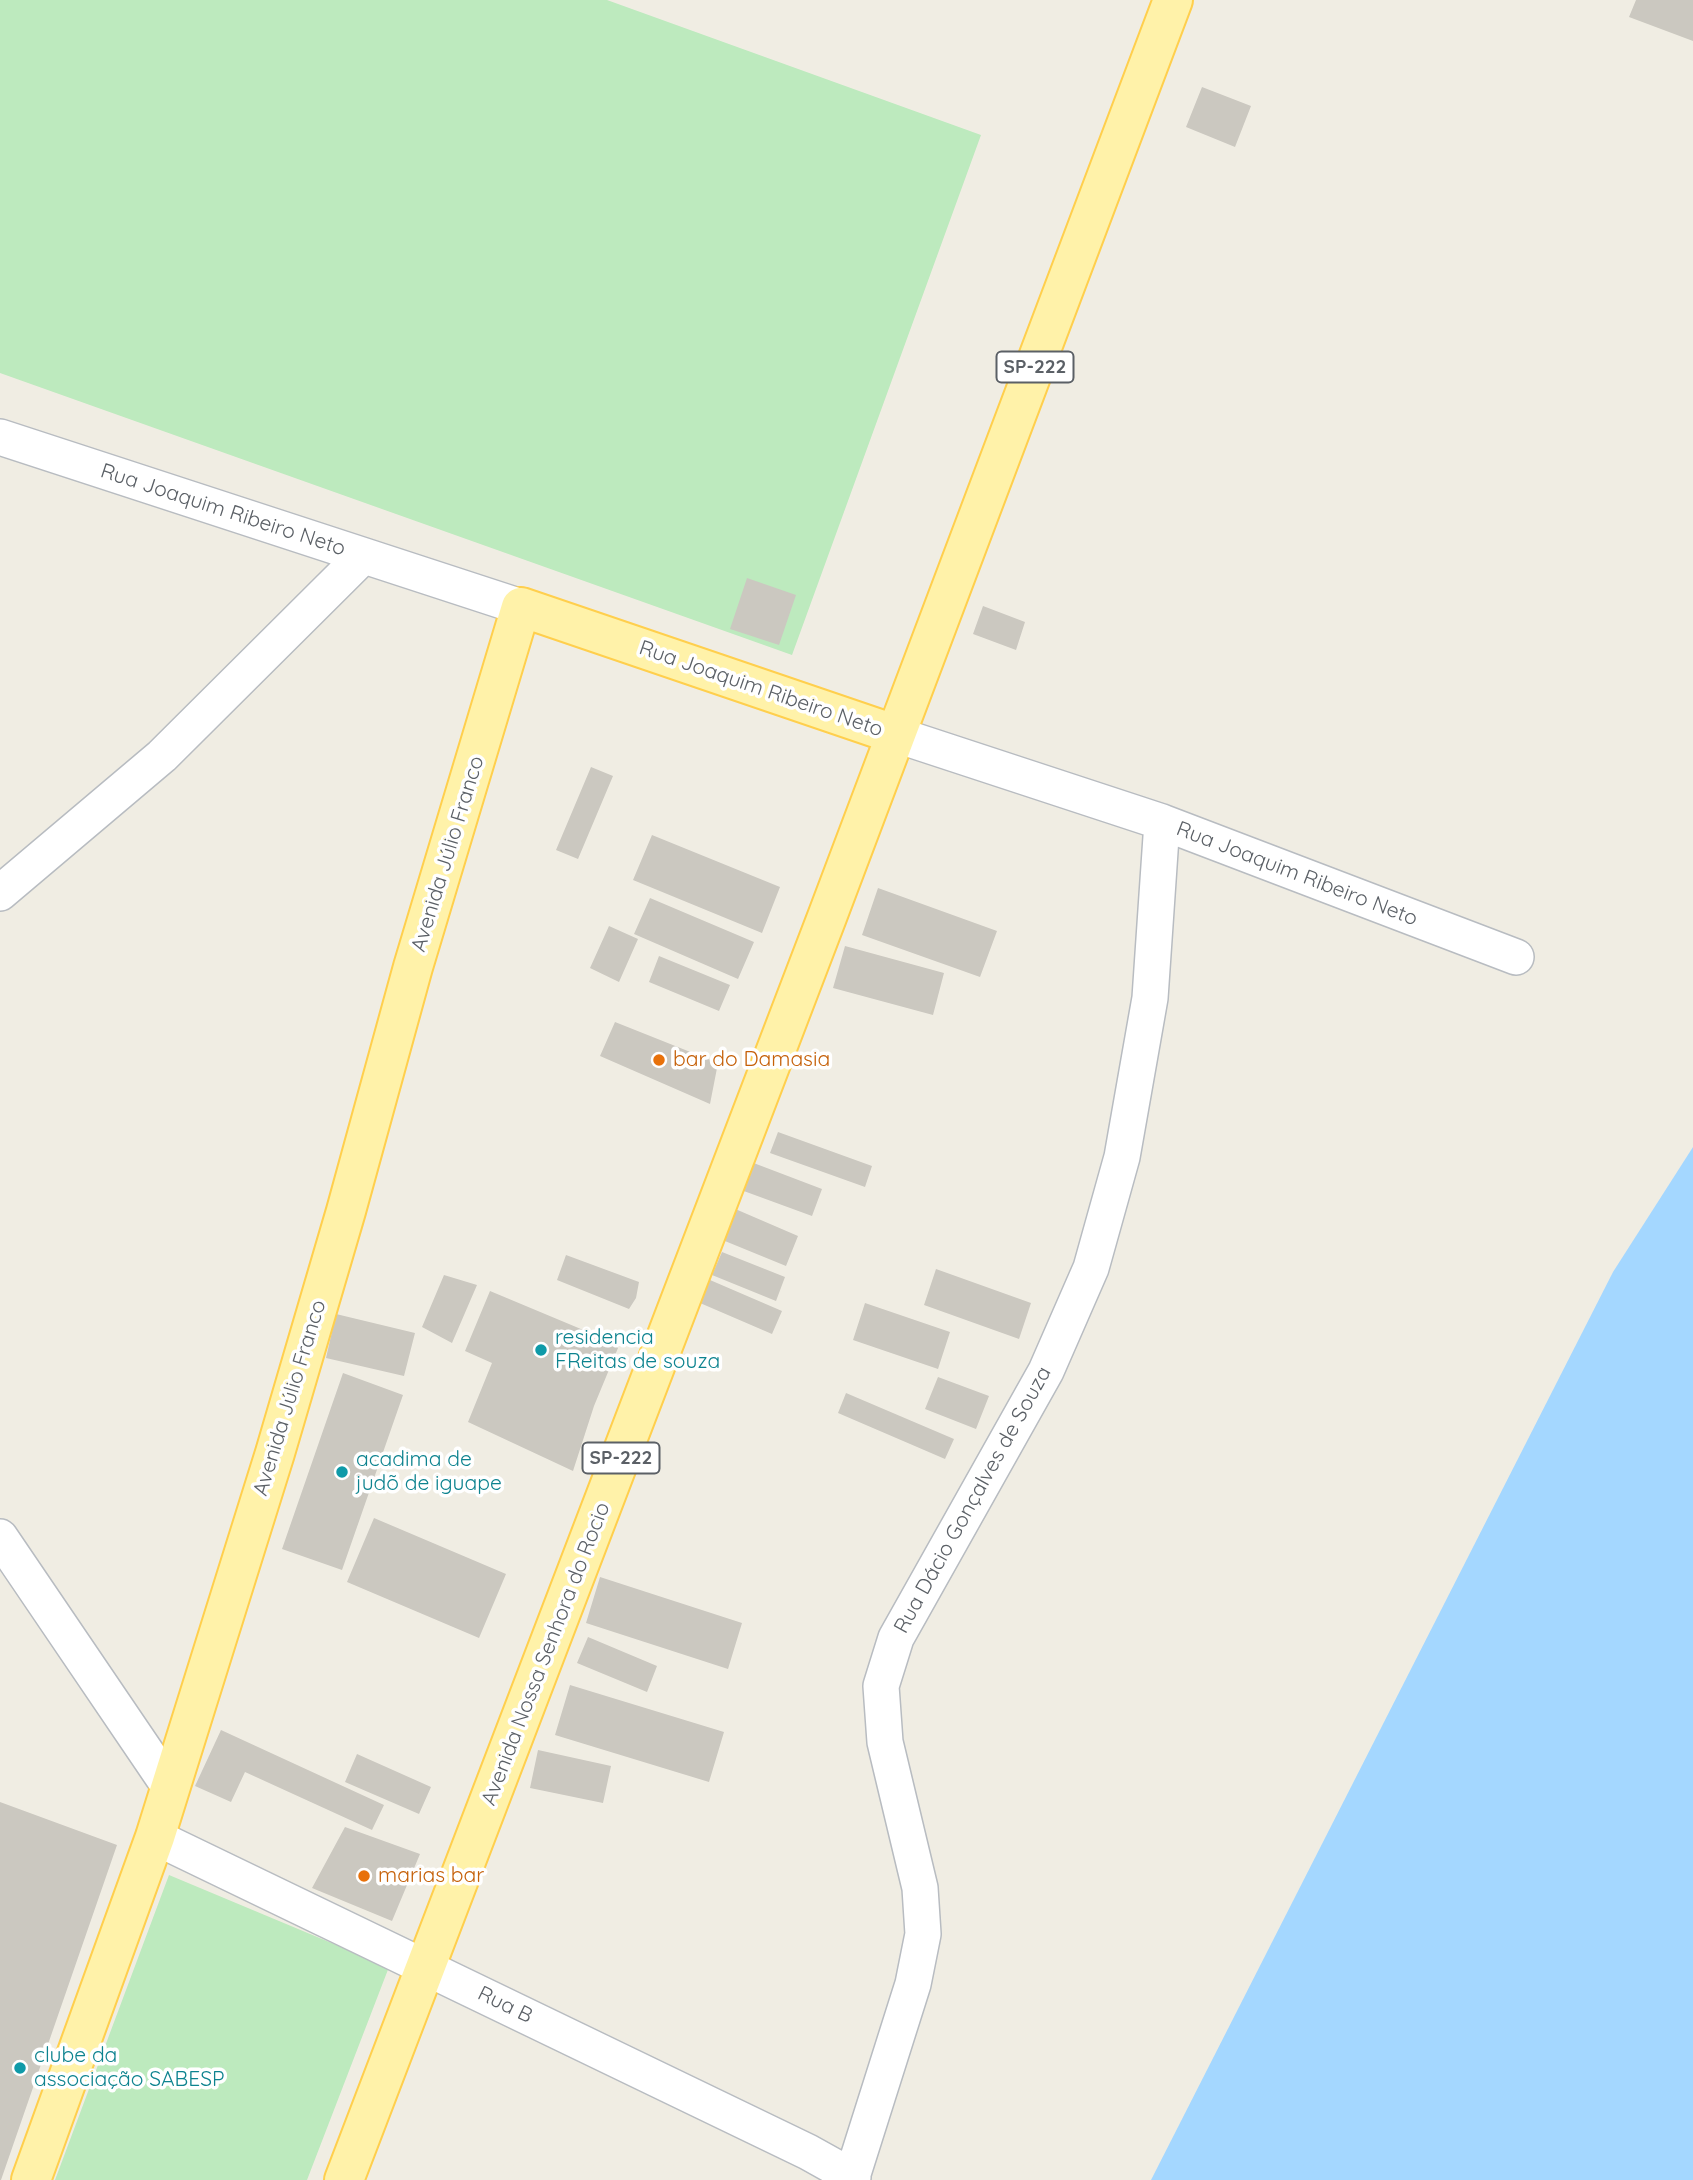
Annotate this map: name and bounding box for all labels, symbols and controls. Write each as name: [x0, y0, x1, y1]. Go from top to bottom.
road number: SP-222: [996, 352, 1074, 382]
street label: Rua Joaquim Ribeiro Neto: [97, 458, 349, 562]
street label: Rua Joaquim Ribeiro Neto: [636, 635, 886, 743]
street label: Avenida Júlio Franco: [406, 753, 490, 955]
street label: Rua Joaquim Ribeiro Neto: [1173, 816, 1421, 932]
place label: bar do Damasia: [673, 1047, 830, 1073]
marker: bar do Damasia: [651, 1052, 667, 1068]
street label: Avenida Júlio Franco: [248, 1297, 332, 1499]
place label: residencia FReitas de souza: [555, 1325, 720, 1375]
marker: residencia FReitas de souza: [533, 1342, 549, 1358]
street label: Rua Dácio Gonçalves de Souza: [889, 1362, 1057, 1638]
road number: SP-222: [582, 1442, 660, 1474]
place label: acadima de judõ de iguape: [356, 1447, 502, 1497]
marker: acadima de judõ de iguape: [334, 1464, 350, 1480]
street label: Avenida Nossa Senhora do Rocio: [476, 1499, 616, 1809]
place label: marias bar: [378, 1863, 484, 1889]
marker: marias bar: [356, 1868, 372, 1884]
street label: Rua B: [473, 1981, 537, 2029]
place label: clube da associação SABESP: [34, 2043, 225, 2093]
marker: clube da associação SABESP: [12, 2060, 28, 2076]

